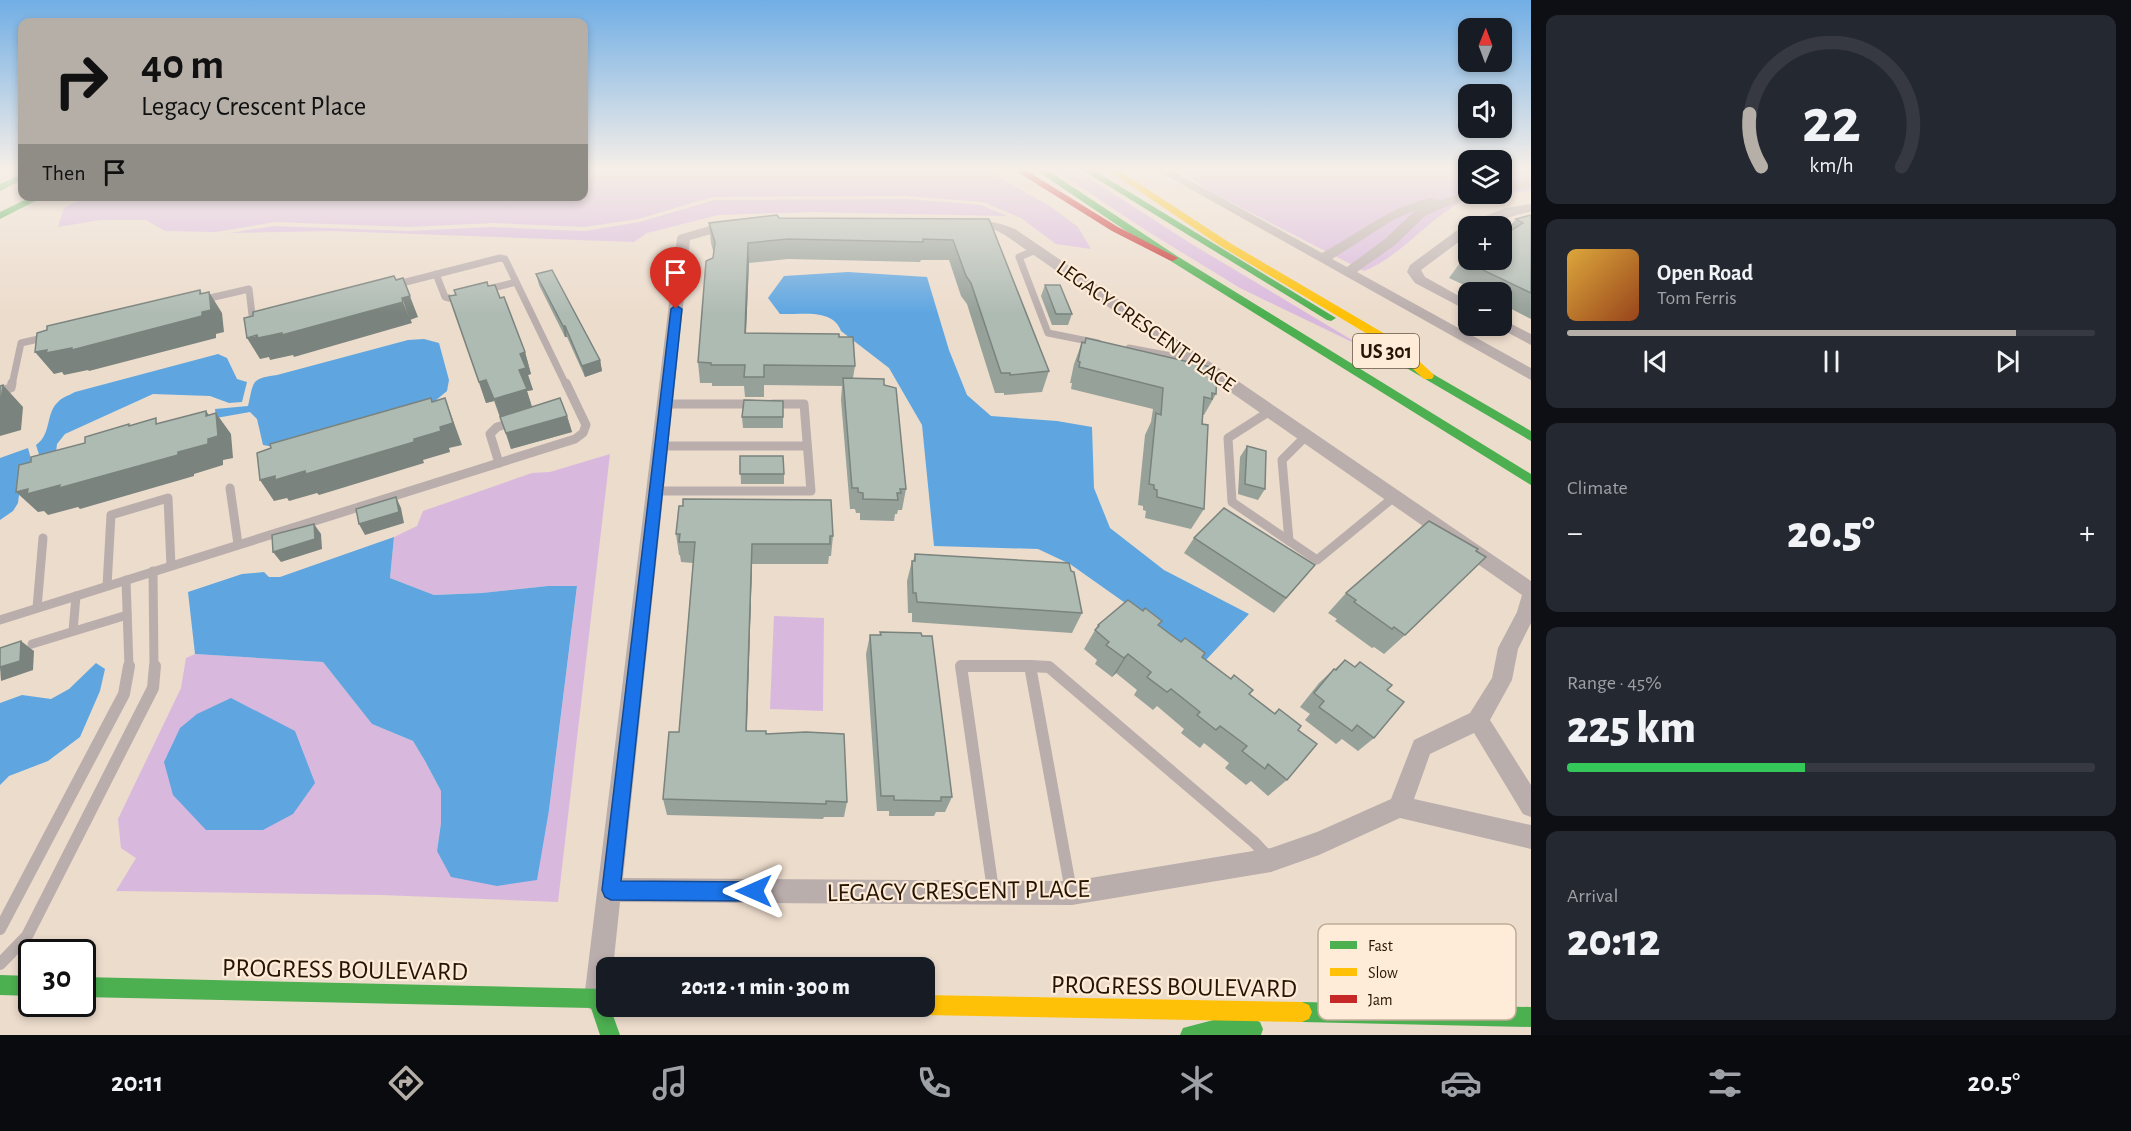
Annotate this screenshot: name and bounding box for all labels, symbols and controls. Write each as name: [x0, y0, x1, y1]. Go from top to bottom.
north arrow: [1458, 18, 1512, 72]
map controls: [1458, 18, 1512, 336]
icon: right: [42, 42, 120, 120]
text: 40 m: [141, 44, 224, 86]
button: sound: [1458, 84, 1512, 138]
text: 22: [1802, 91, 1860, 153]
text: Legacy Crescent Place: [141, 93, 366, 120]
button: layers: [1458, 150, 1512, 204]
text: km/h: [1809, 155, 1853, 176]
icon: arrive: [98, 156, 131, 189]
text: Then: [42, 162, 86, 184]
button: +: [1458, 216, 1512, 270]
pin: [650, 247, 701, 309]
icon: arrive: [659, 256, 692, 289]
street label: LEGACY CRESCENT PLACE: [1053, 257, 1239, 396]
text: Open Road: [1657, 262, 1753, 284]
button: −: [1458, 282, 1512, 336]
text: Tom Ferris: [1657, 288, 1737, 308]
road number: US 301: [1353, 334, 1419, 368]
icon: previous: [1639, 345, 1672, 378]
icon: pause: [1815, 345, 1848, 378]
icon: next: [1991, 345, 2024, 378]
text: Climate: [1567, 478, 1628, 498]
text: 20.5°: [1787, 511, 1875, 556]
text: −: [1567, 517, 1583, 550]
text: +: [2079, 517, 2095, 550]
text: Range · 45%: [1567, 673, 1662, 693]
text: 225 km: [1567, 706, 1696, 751]
position arrow: [722, 859, 786, 923]
street label: LEGACY CRESCENT PLACE: [826, 876, 1090, 906]
text: Arrival: [1567, 886, 1618, 906]
text: 20:12: [1567, 919, 1660, 964]
legend: [1318, 924, 1516, 1020]
text: Fast: [1368, 938, 1393, 954]
speed limit sign: 30: [18, 939, 96, 1017]
street label: PROGRESS BOULEVARD: [222, 955, 468, 985]
text: Slow: [1368, 965, 1398, 981]
street label: PROGRESS BOULEVARD: [1051, 972, 1297, 1002]
text: 20:12 · 1 min · 300 m: [681, 976, 850, 998]
text: Jam: [1368, 992, 1393, 1008]
icon: directions: [385, 1062, 427, 1104]
icon: music: [649, 1062, 691, 1104]
icon: phone: [913, 1062, 955, 1104]
icon: climate: [1176, 1062, 1218, 1104]
icon: car: [1440, 1062, 1482, 1104]
icon: filters: [1704, 1062, 1746, 1104]
text: 20:11: [111, 1069, 163, 1096]
text: 20.5°: [1968, 1069, 2020, 1096]

